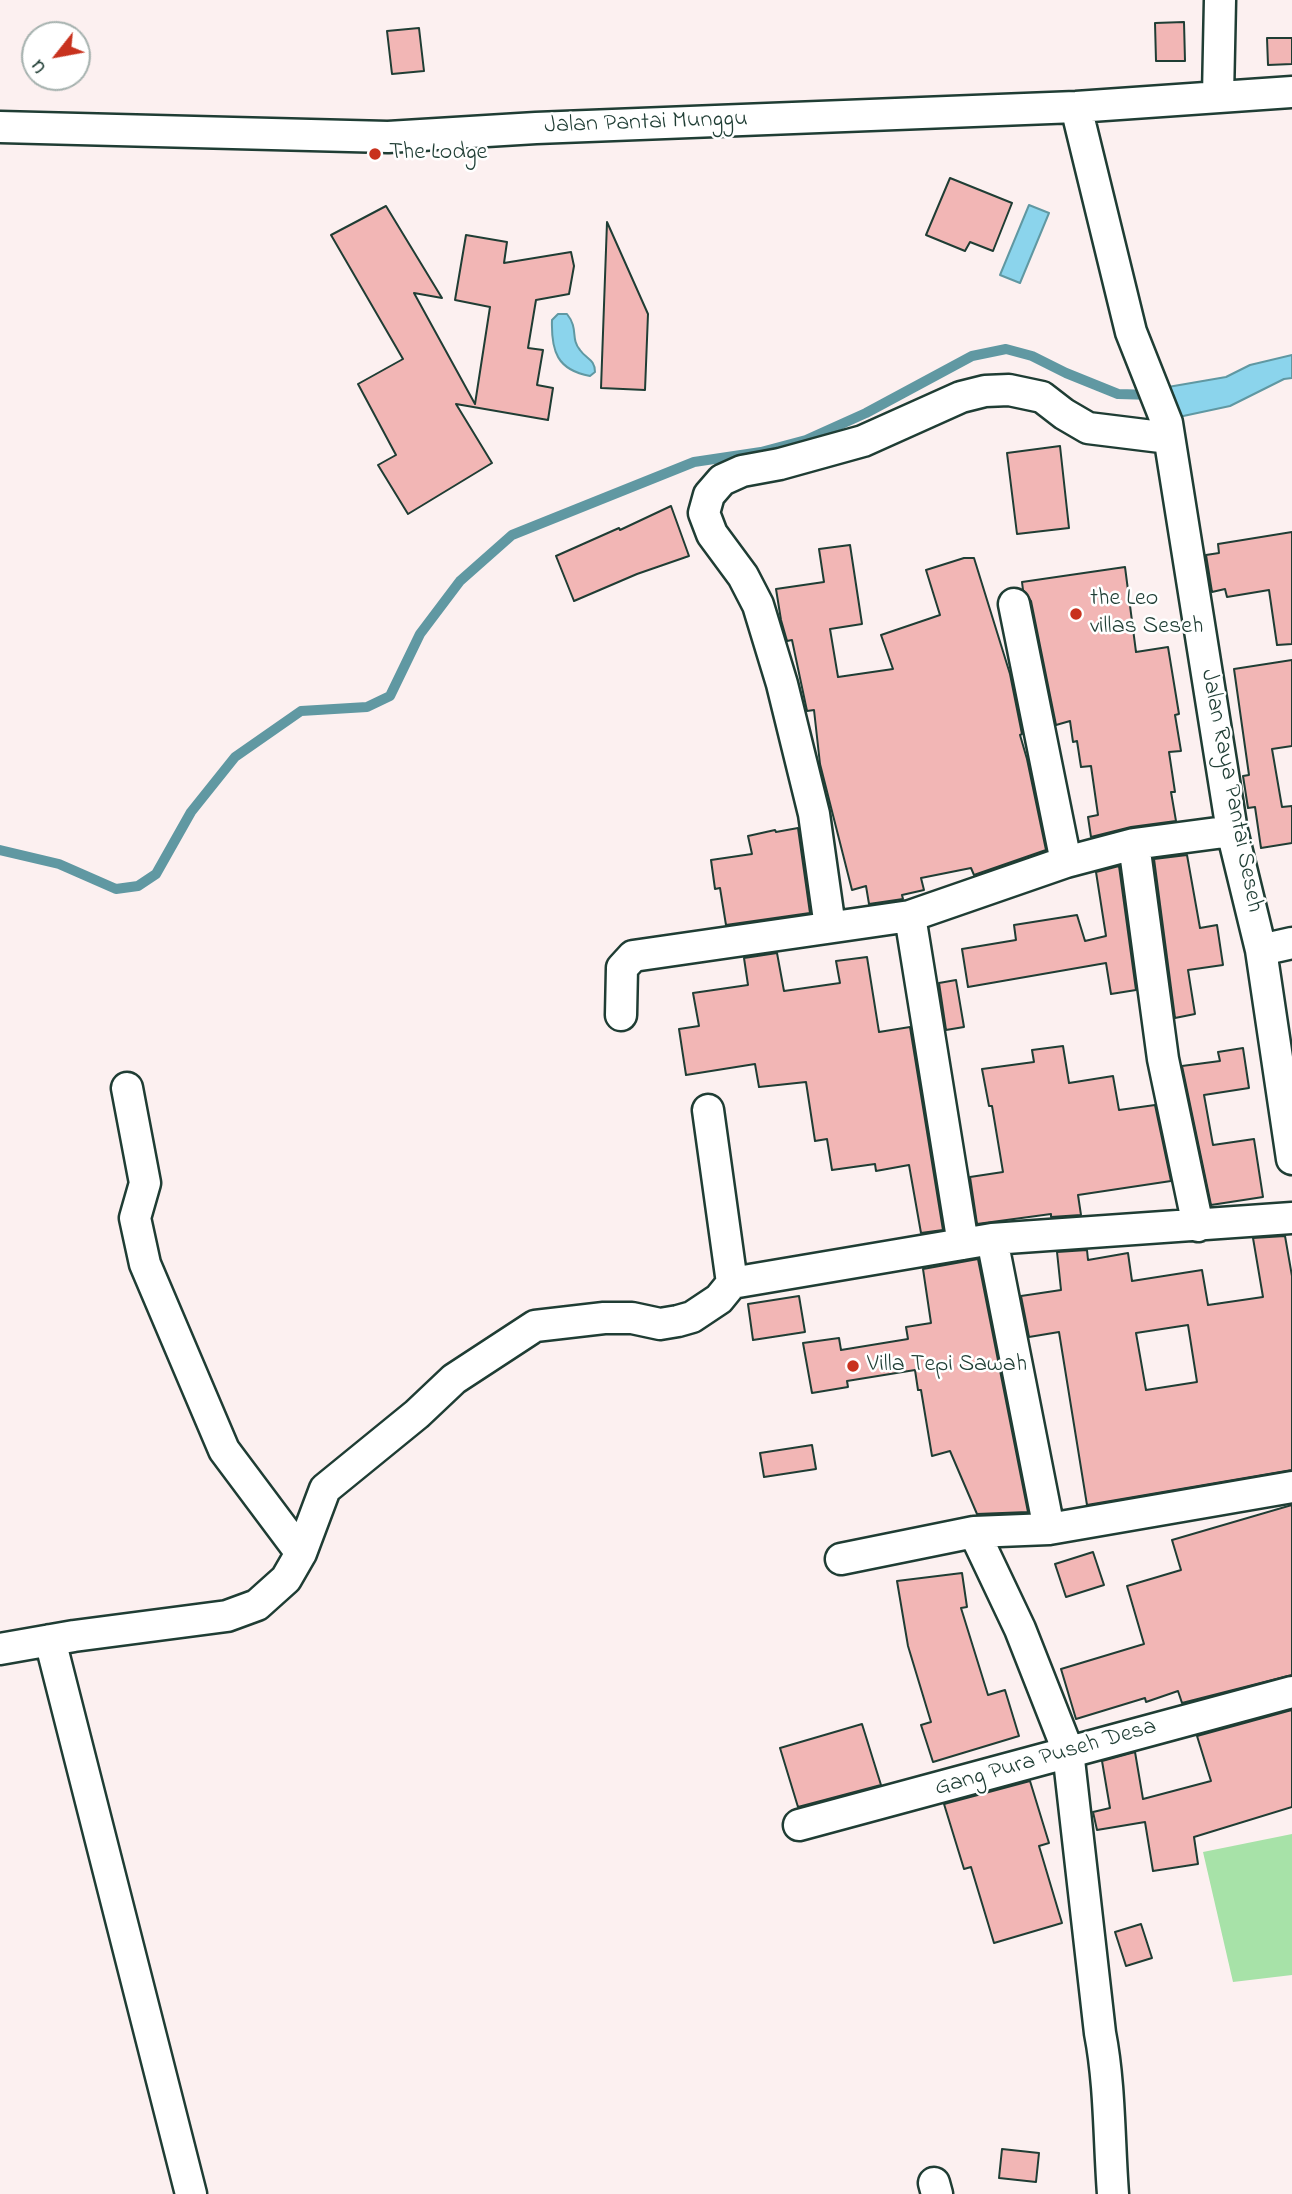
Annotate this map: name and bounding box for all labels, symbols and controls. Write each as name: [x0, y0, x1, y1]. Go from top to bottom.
north arrow: [21, 21, 91, 91]
text: U: [25, 54, 54, 78]
street label: Jalan Pantai Munggu: [544, 106, 748, 142]
place label: The Lodge: [389, 140, 487, 168]
marker: The Lodge: [367, 146, 383, 162]
place label: the Leo villas Seseh: [1090, 586, 1203, 642]
marker: the Leo villas Seseh: [1068, 606, 1084, 622]
street label: Jalan Raya Pantai Seseh: [1192, 667, 1268, 915]
place label: Villa Tepi Sawah: [867, 1352, 1027, 1380]
marker: Villa Tepi Sawah: [845, 1358, 861, 1374]
street label: Gang Pura Puseh Desa: [932, 1714, 1160, 1804]

